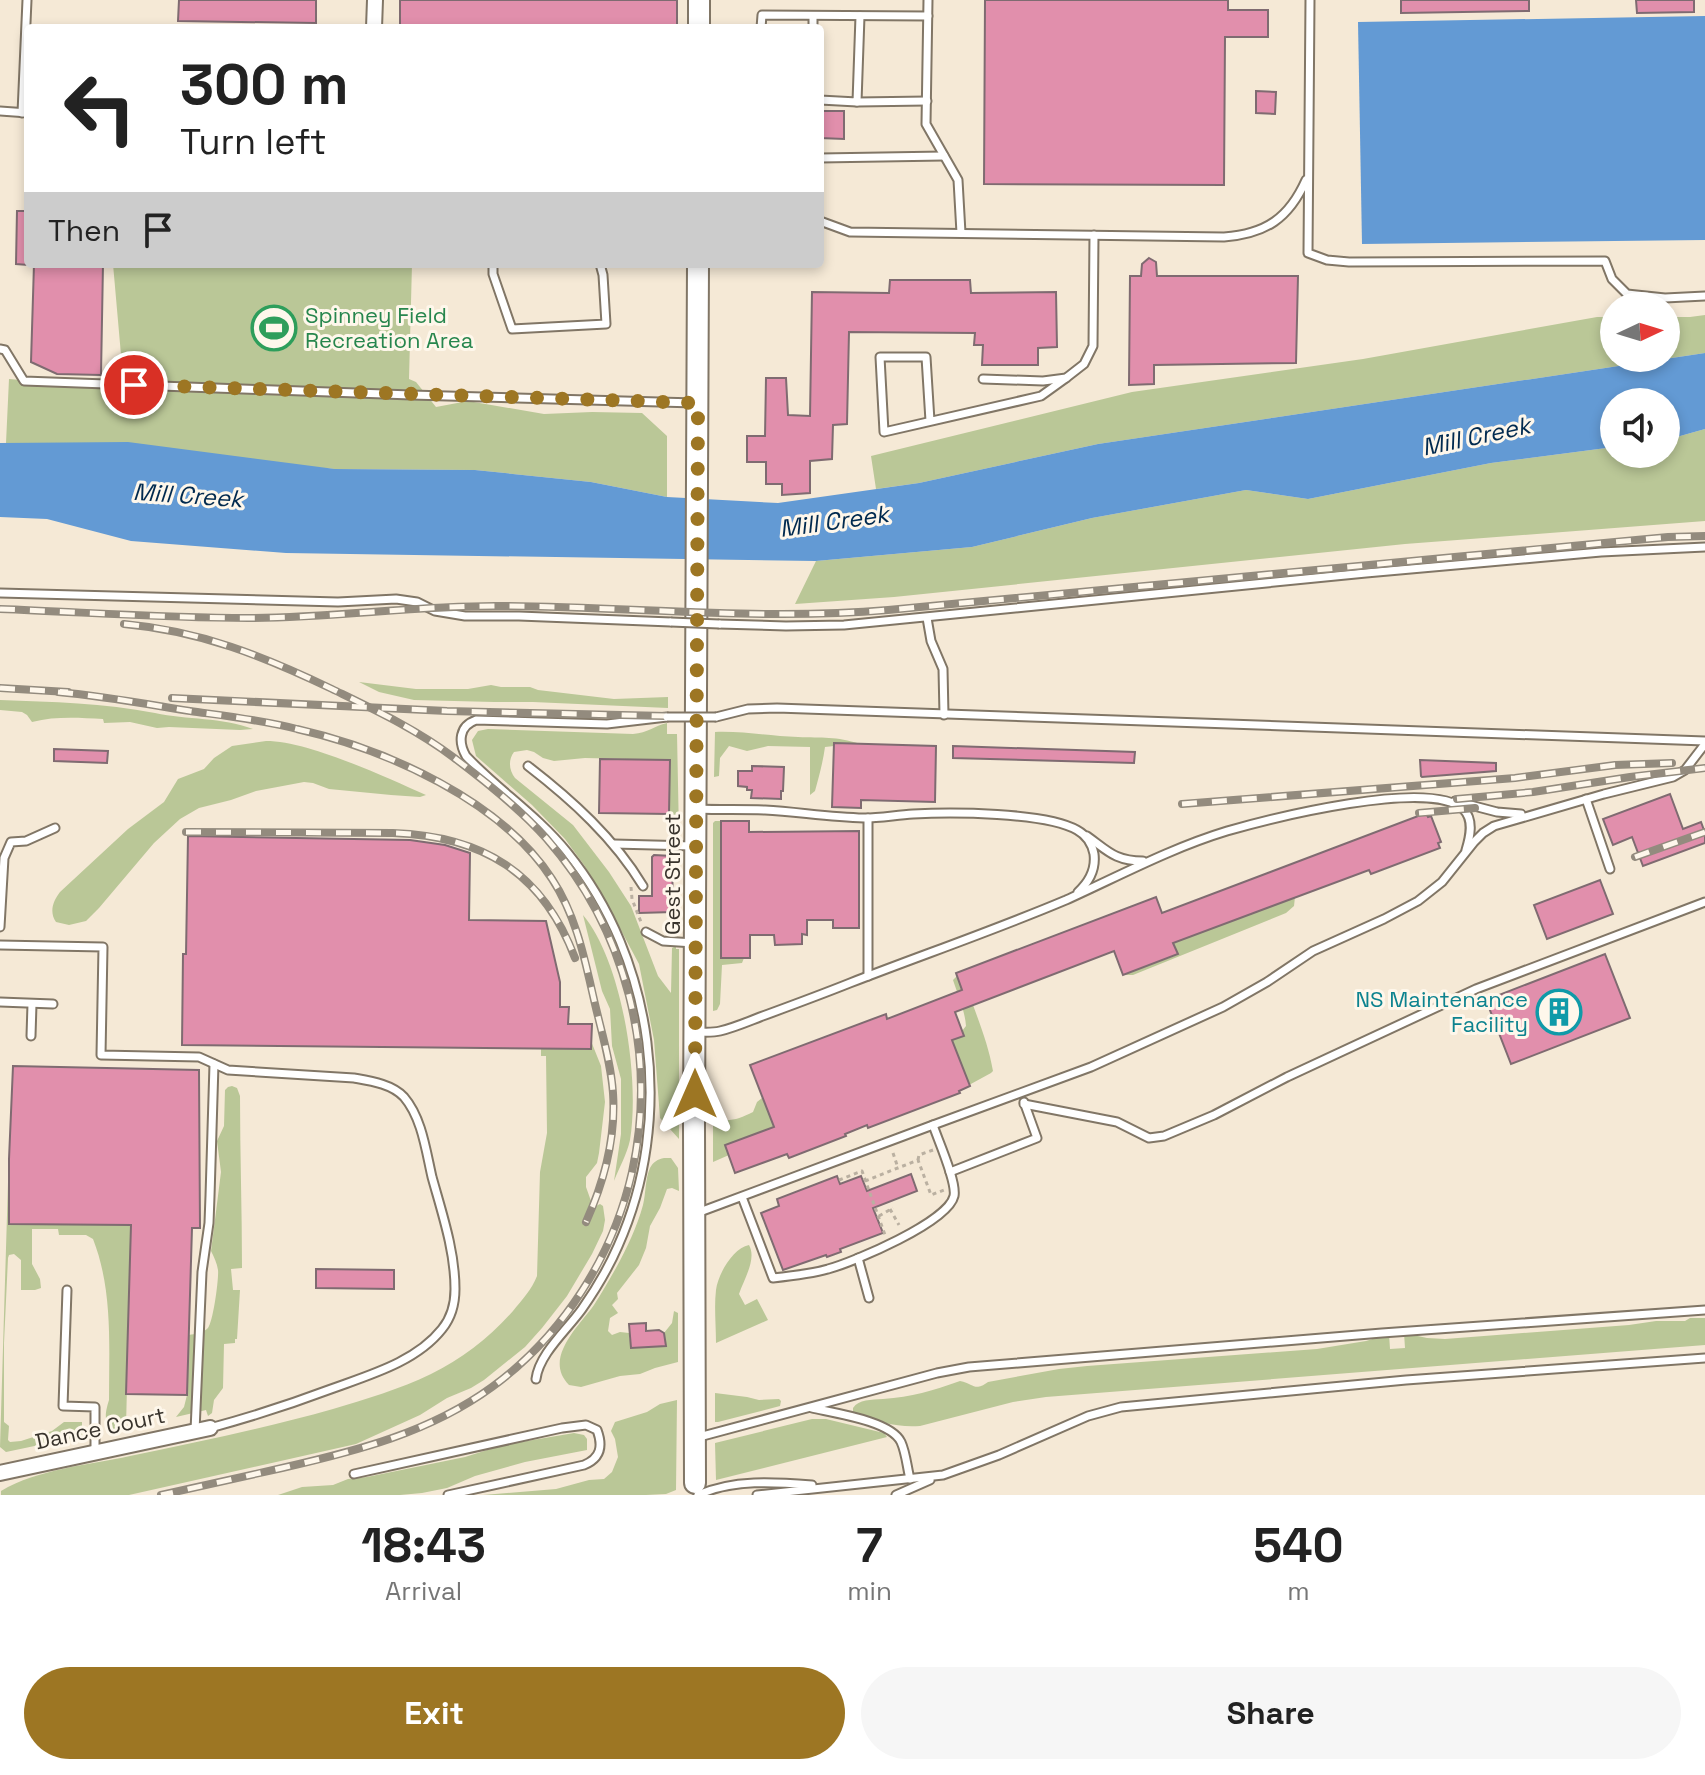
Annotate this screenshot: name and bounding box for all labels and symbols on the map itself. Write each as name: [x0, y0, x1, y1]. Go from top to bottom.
north arrow: [1600, 292, 1680, 372]
place label: Spinney Field Recreation Area: [305, 301, 474, 354]
sports icon: Spinney Field Recreation Area: [250, 304, 298, 352]
pin: [100, 351, 168, 419]
water label: Mill Creek: [1419, 409, 1536, 463]
water label: Mill Creek: [132, 476, 247, 515]
water label: Mill Creek: [777, 498, 894, 544]
street label: Gest Street: [658, 813, 686, 935]
place label: NS Maintenance Facility: [1355, 985, 1528, 1038]
building icon: NS Maintenance Facility: [1535, 988, 1583, 1036]
position arrow: [653, 1052, 737, 1136]
street label: Dance Court: [32, 1401, 168, 1455]

